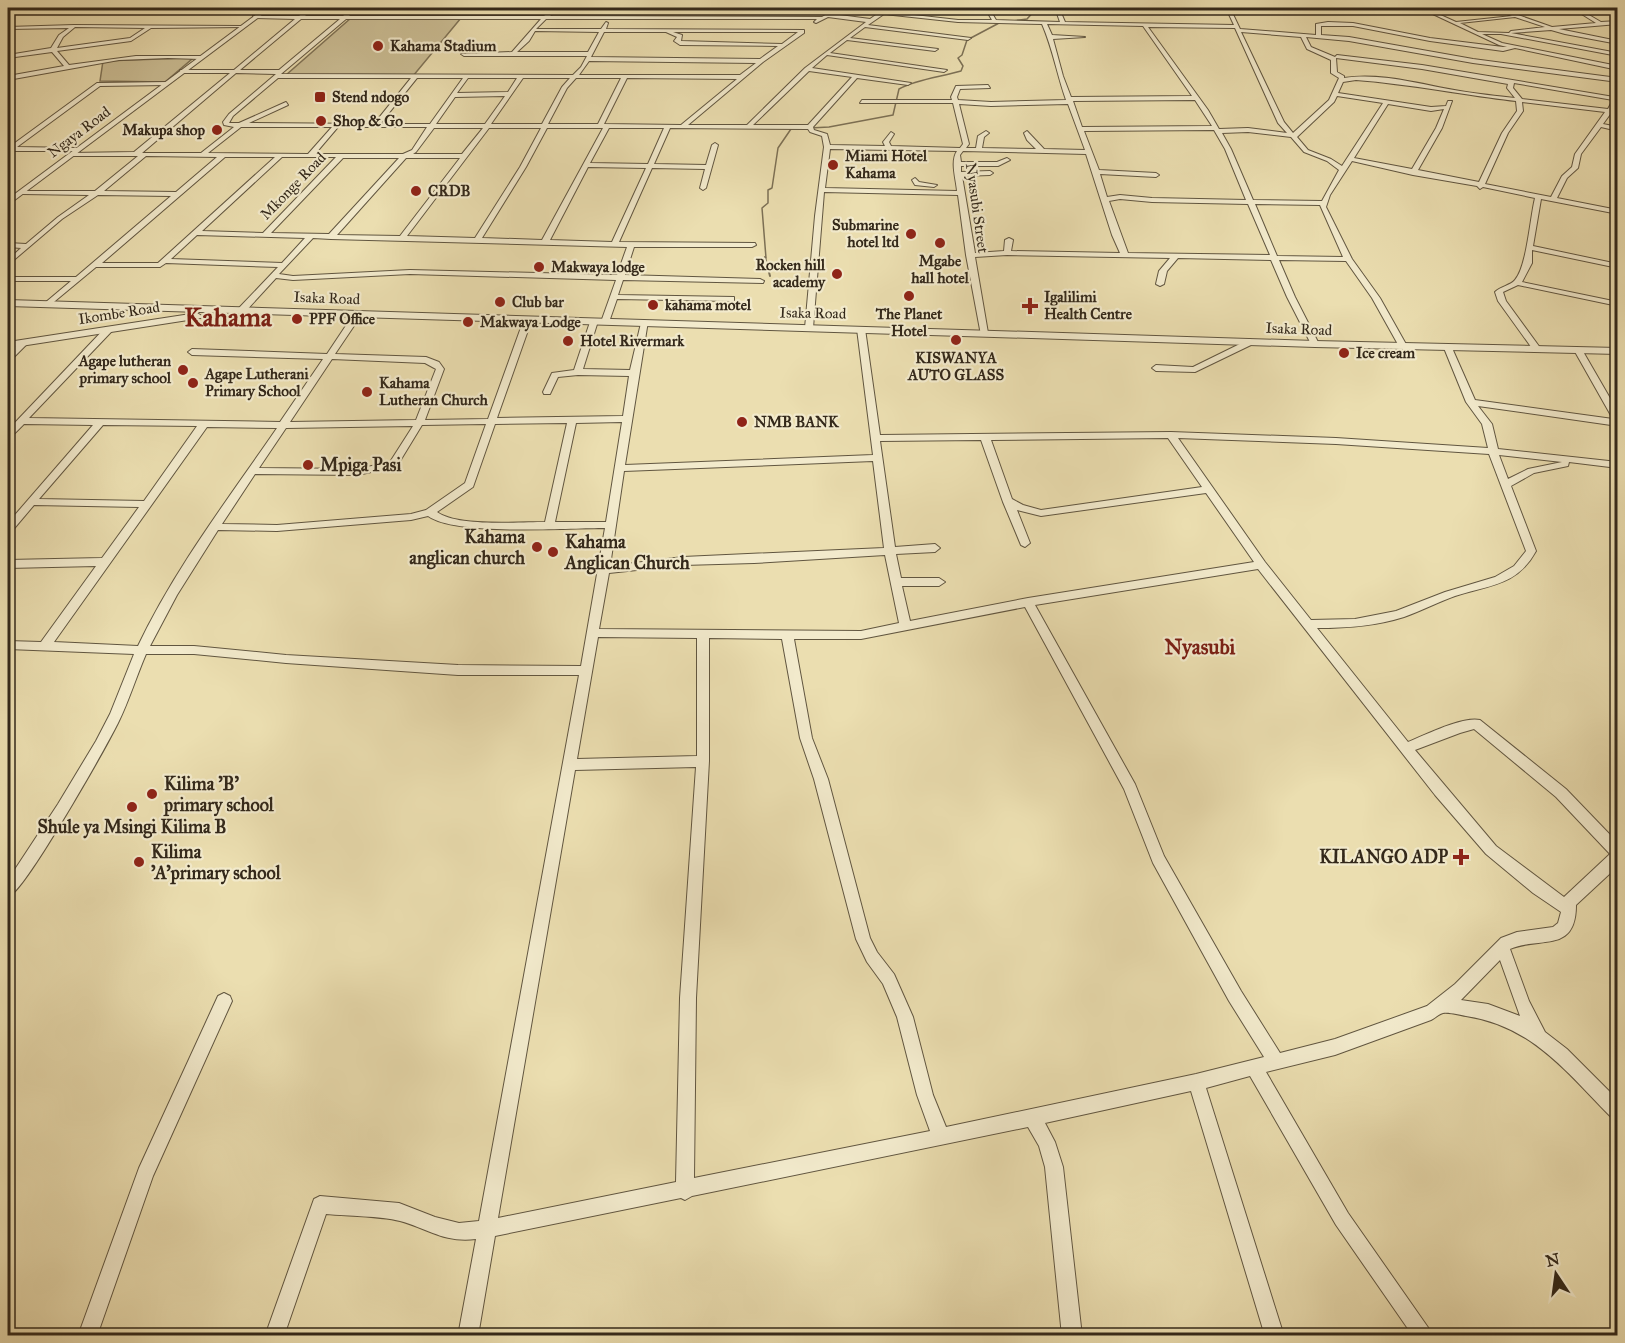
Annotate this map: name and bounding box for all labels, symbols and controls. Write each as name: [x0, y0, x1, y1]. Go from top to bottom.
place label: Kahama Stadium: [390, 37, 497, 55]
marker: Kahama Stadium: [371, 39, 385, 53]
place label: Stend ndogo: [332, 88, 409, 107]
marker: Stend ndogo: [313, 90, 327, 104]
street label: Ngaya Road: [44, 102, 114, 162]
place label: Shop & Go: [333, 112, 403, 131]
marker: Shop & Go: [314, 114, 328, 128]
place label: Makupa shop: [122, 121, 205, 140]
marker: Makupa shop: [210, 123, 224, 137]
place label: Miami Hotel Kahama: [845, 147, 928, 182]
street label: Mkonge Road: [256, 148, 330, 223]
marker: Miami Hotel Kahama: [826, 158, 840, 172]
street label: Nyasubi Street: [962, 162, 992, 255]
place label: CRDB: [428, 182, 470, 200]
marker: CRDB: [409, 184, 423, 198]
place label: Submarine hotel ltd: [832, 216, 900, 251]
marker: Submarine hotel ltd: [904, 227, 918, 241]
marker: Mgabe hall hotel: [933, 236, 947, 250]
place label: Mgabe hall hotel: [910, 252, 970, 287]
place label: Rocken hill academy: [756, 256, 826, 292]
place label: Makwaya lodge: [551, 258, 645, 277]
marker: Makwaya lodge: [532, 260, 546, 274]
marker: Rocken hill academy: [830, 267, 844, 281]
street label: Isaka Road: [293, 288, 361, 308]
place label: Igalilimi Health Centre: [1044, 288, 1133, 323]
marker: The Planet Hotel: [902, 289, 916, 303]
place label: Club bar: [512, 293, 564, 311]
marker: Club bar: [493, 295, 507, 309]
place label: kahama motel: [665, 296, 752, 314]
marker: Igalilimi Health Centre: [1021, 297, 1039, 315]
street label: Ikombe Road: [77, 298, 161, 328]
marker: kahama motel: [646, 298, 660, 312]
district label: Kahama: [184, 301, 273, 333]
street label: Isaka Road: [780, 303, 847, 323]
place label: The Planet Hotel: [875, 305, 943, 340]
place label: PPF Office: [309, 310, 376, 328]
marker: PPF Office: [290, 312, 304, 326]
place label: Makwaya Lodge: [480, 313, 582, 332]
marker: Makwaya Lodge: [461, 315, 475, 329]
street label: Isaka Road: [1265, 319, 1333, 339]
place label: Hotel Rivermark: [580, 332, 685, 350]
marker: KISWANYA AUTO GLASS: [949, 333, 963, 347]
marker: Hotel Rivermark: [561, 334, 575, 348]
place label: Ice cream: [1356, 344, 1415, 362]
marker: Ice cream: [1337, 346, 1351, 360]
place label: KISWANYA AUTO GLASS: [907, 349, 1004, 384]
place label: Agape lutheran primary school: [78, 352, 172, 388]
marker: Agape lutheran primary school: [176, 363, 190, 377]
place label: Agape Lutherani Primary School: [204, 365, 309, 401]
place label: Kahama Lutheran Church: [379, 374, 489, 409]
marker: Agape Lutherani Primary School: [186, 376, 200, 390]
marker: Kahama Lutheran Church: [360, 385, 374, 399]
place label: NMB BANK: [754, 413, 840, 431]
marker: NMB BANK: [735, 415, 749, 429]
place label: Mpiga Pasi: [320, 454, 402, 477]
marker: Mpiga Pasi: [301, 458, 315, 472]
place label: Kahama anglican church: [409, 526, 526, 570]
place label: Kahama Anglican Church: [564, 531, 691, 575]
marker: Kahama anglican church: [530, 540, 544, 554]
marker: Kahama Anglican Church: [546, 545, 560, 559]
district label: Nyasubi: [1165, 634, 1236, 660]
place label: Kilima 'B' primary school: [163, 773, 275, 817]
marker: Kilima 'B' primary school: [145, 787, 159, 801]
marker: Shule ya Msingi Kilima B: [125, 800, 139, 814]
place label: Shule ya Msingi Kilima B: [38, 816, 227, 839]
place label: Kilima 'A'primary school: [151, 841, 282, 885]
place label: KILANGO ADP: [1319, 846, 1449, 868]
marker: KILANGO ADP: [1452, 848, 1470, 866]
marker: Kilima 'A'primary school: [132, 855, 146, 869]
north arrow: [1526, 1244, 1586, 1304]
text: N: [1544, 1249, 1562, 1271]

